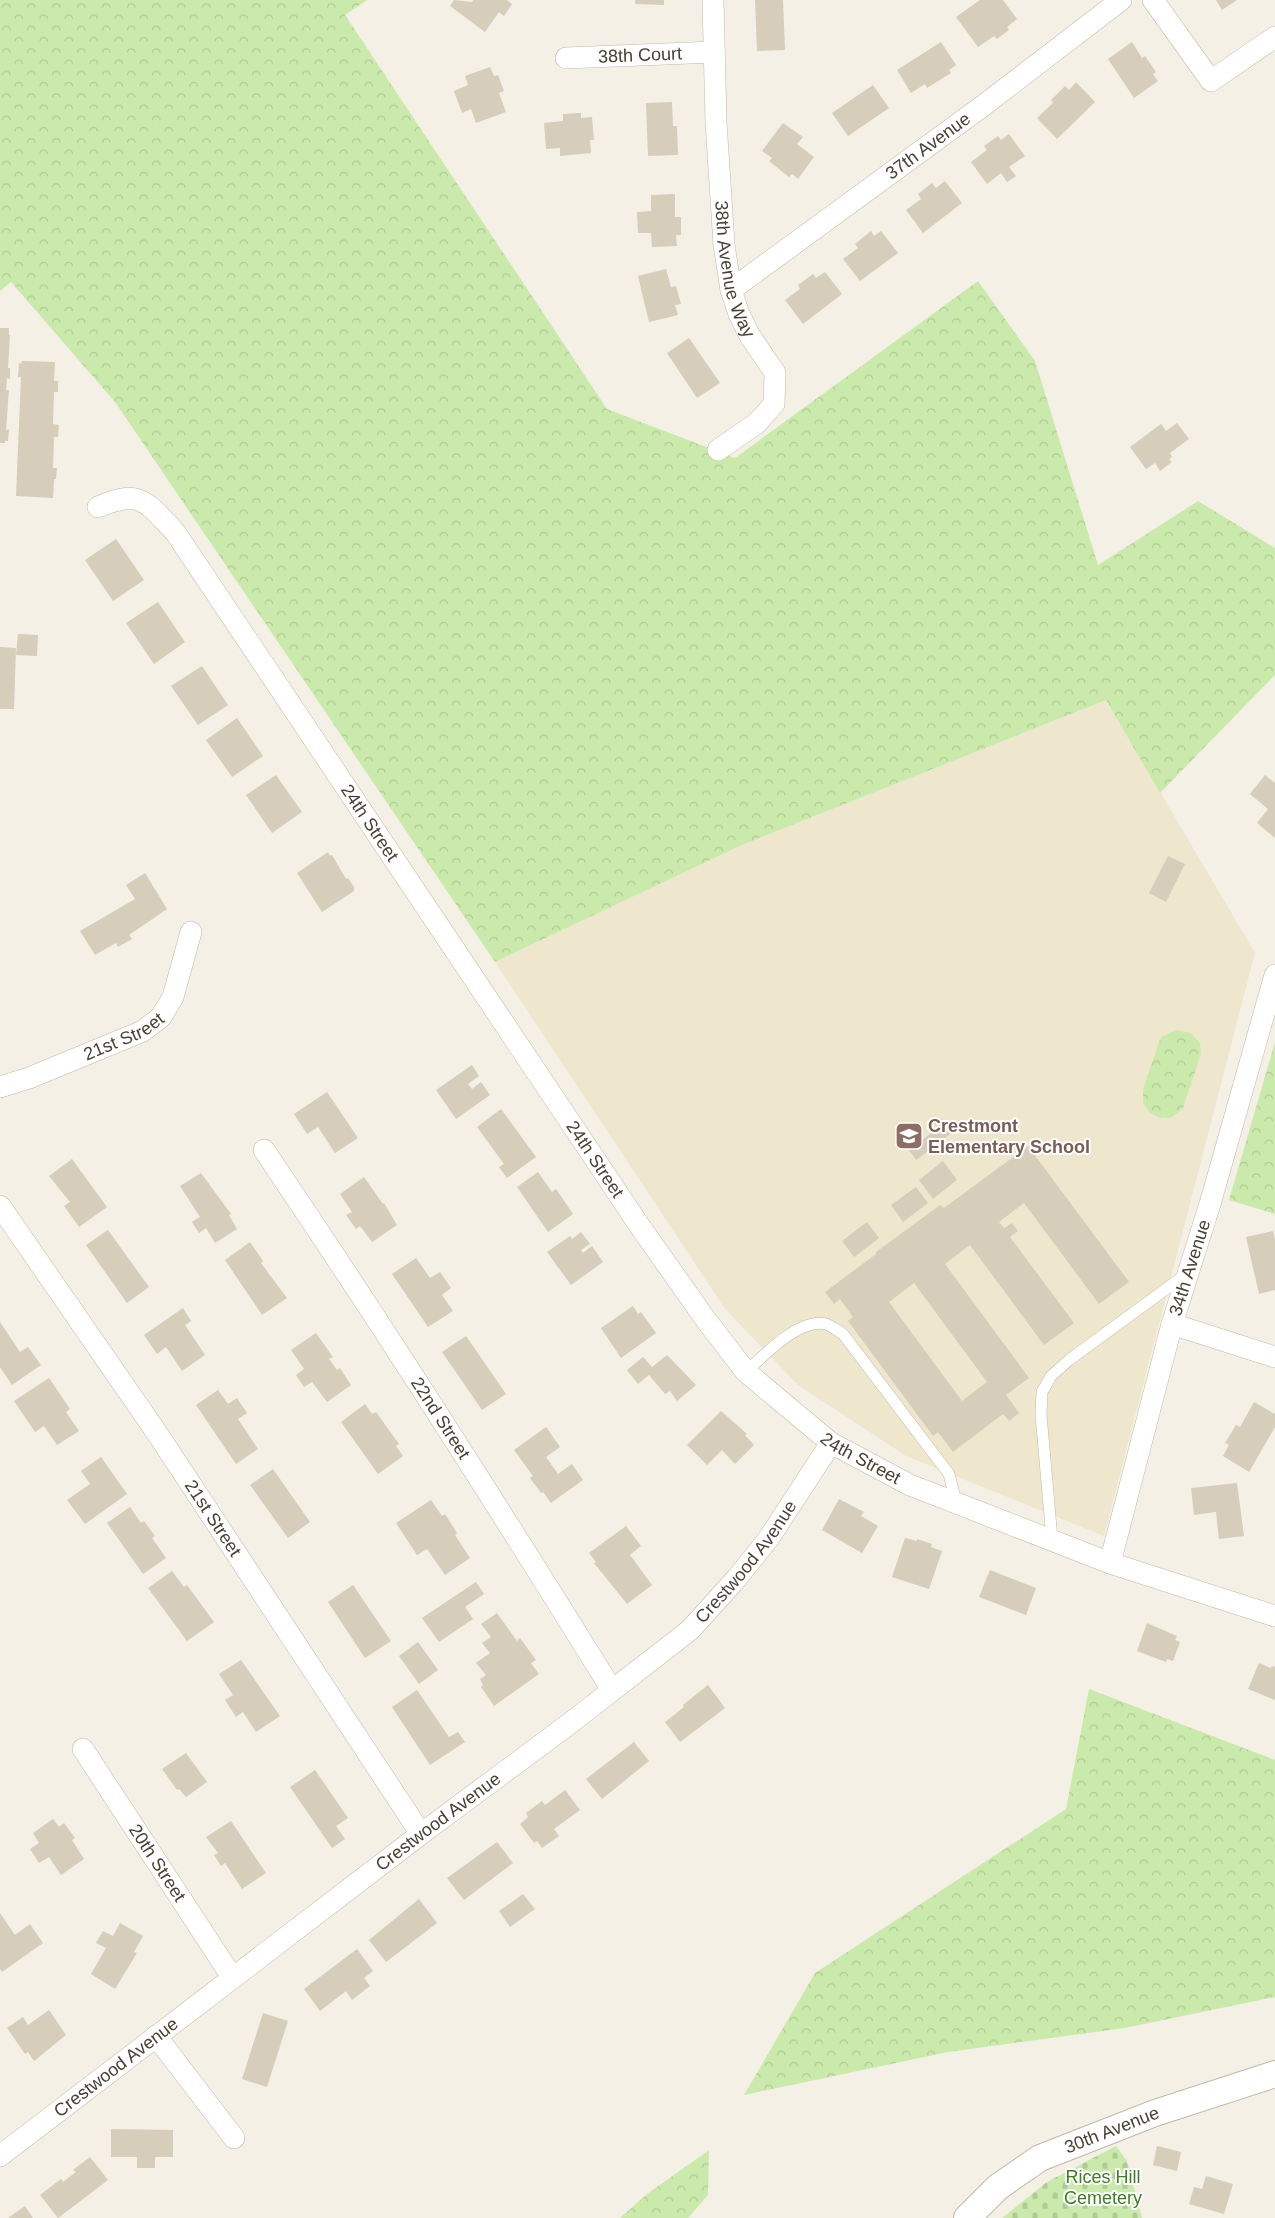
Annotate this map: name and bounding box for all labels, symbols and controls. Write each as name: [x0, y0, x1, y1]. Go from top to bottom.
street label: 38th Court: [598, 43, 682, 67]
street label: 37th Avenue: [882, 108, 974, 184]
street label: 38th Avenue Way: [711, 200, 759, 341]
street label: 24th Street: [337, 781, 403, 865]
street label: 21st Street: [81, 1008, 168, 1064]
place label: Crestmont Elementary School: [928, 1116, 1090, 1157]
street label: 24th Street: [562, 1117, 628, 1202]
school or university icon: Crestmont Elementary School: [894, 1121, 924, 1151]
street label: 34th Avenue: [1165, 1217, 1214, 1318]
street label: 22nd Street: [407, 1373, 474, 1463]
street label: 24th Street: [816, 1428, 904, 1488]
street label: 21st Street: [181, 1476, 245, 1560]
street label: Crestwood Avenue: [691, 1497, 801, 1627]
street label: Crestwood Avenue: [372, 1768, 504, 1875]
street label: 20th Street: [125, 1820, 190, 1905]
street label: Crestwood Avenue: [50, 2014, 182, 2121]
street label: 30th Avenue: [1062, 2102, 1162, 2157]
park label: Rices Hill Cemetery: [1064, 2167, 1142, 2208]

